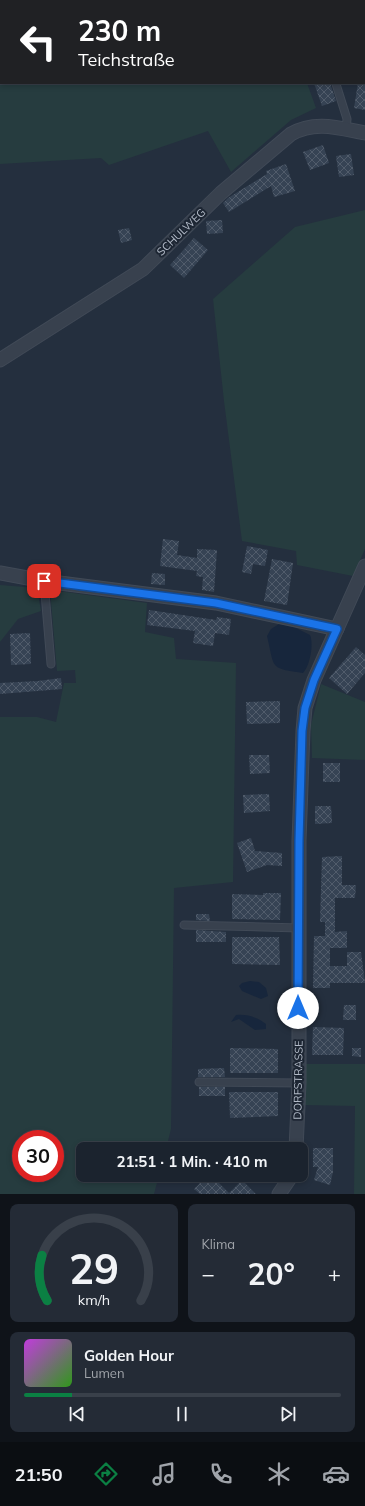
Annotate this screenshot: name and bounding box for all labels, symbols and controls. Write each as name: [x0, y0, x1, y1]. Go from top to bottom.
text: 230 m: [78, 13, 161, 48]
icon: left: [12, 16, 64, 68]
text: Teichstraße: [78, 48, 175, 71]
street label: SCHULWEG: [154, 205, 208, 259]
pin: [27, 564, 61, 598]
icon: arrive: [33, 570, 55, 592]
position arrow: [277, 987, 319, 1029]
street label: DORFSTRASSE: [290, 1040, 306, 1120]
speed limit sign: 30: [12, 1130, 64, 1182]
text: 21:51 · 1 Min. · 410 m: [116, 1152, 268, 1171]
text: Klima: [202, 1236, 235, 1252]
text: 29: [69, 1242, 119, 1294]
text: 20°: [248, 1255, 295, 1293]
text: −: [202, 1260, 215, 1288]
text: +: [328, 1260, 341, 1288]
text: km/h: [78, 1291, 110, 1309]
text: Golden Hour: [84, 1346, 174, 1365]
text: Lumen: [84, 1365, 125, 1381]
icon: previous: [66, 1403, 88, 1425]
icon: pause: [171, 1403, 193, 1425]
icon: next: [277, 1403, 299, 1425]
icon: directions: [92, 1460, 120, 1488]
icon: music: [150, 1460, 178, 1488]
icon: phone: [207, 1460, 235, 1488]
icon: climate: [265, 1460, 293, 1488]
icon: car: [322, 1460, 350, 1488]
text: 21:50: [15, 1463, 62, 1486]

